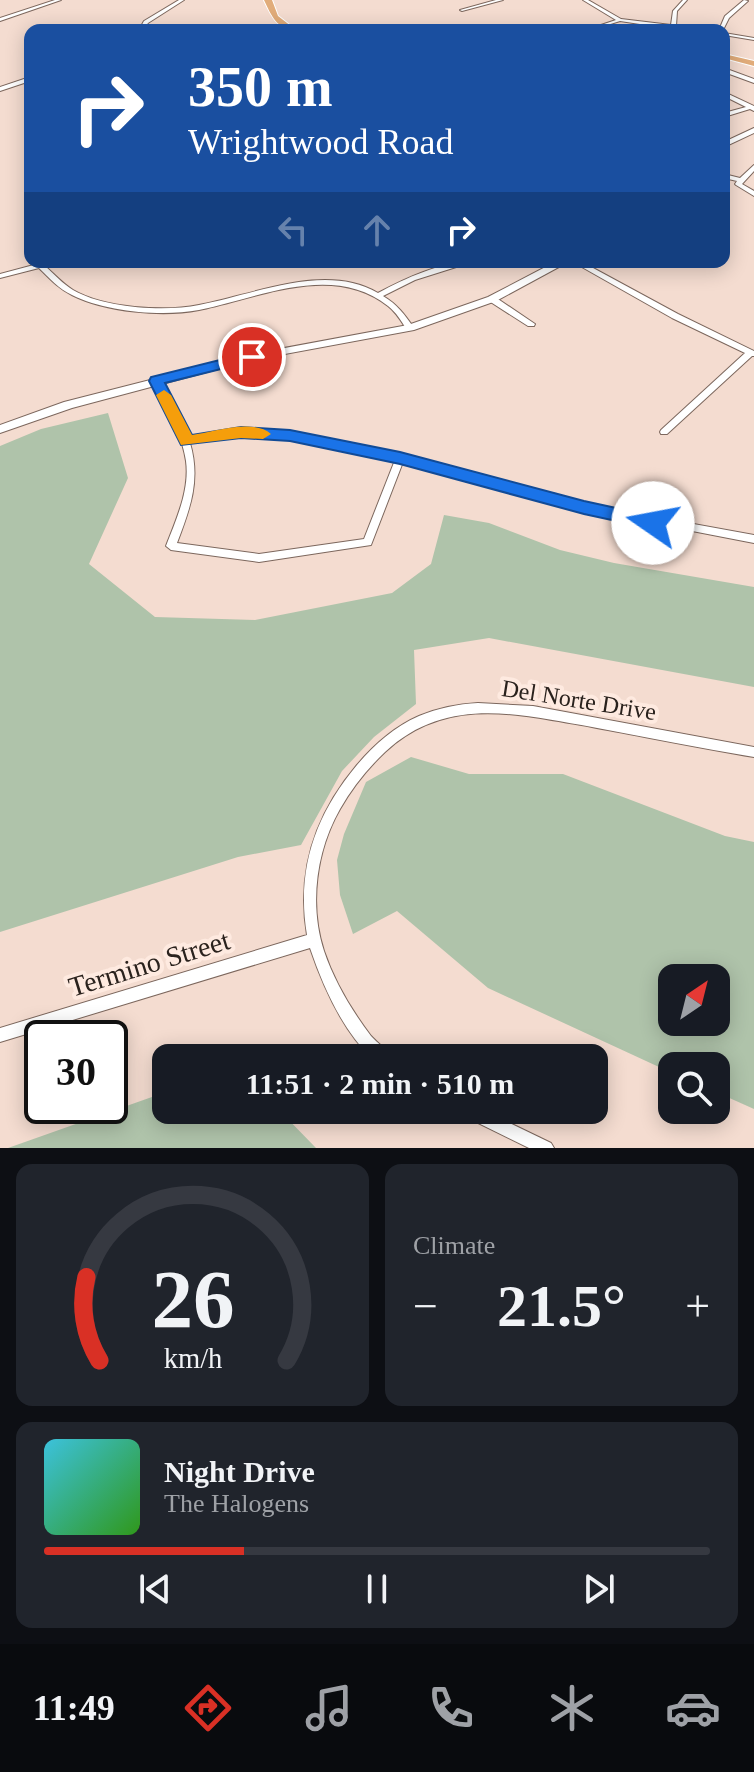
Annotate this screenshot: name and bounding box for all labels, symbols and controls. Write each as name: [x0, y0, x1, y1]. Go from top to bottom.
icon: right: [56, 56, 160, 160]
text: 350 m: [188, 56, 333, 118]
text: Wrightwood Road: [188, 122, 454, 162]
icon: left: [271, 208, 315, 252]
icon: ahead: [355, 208, 399, 252]
icon: right: [439, 208, 483, 252]
pin: [218, 323, 286, 391]
icon: arrive: [230, 335, 274, 379]
position arrow: [611, 481, 695, 565]
street label: Del Norte Drive: [500, 675, 658, 725]
street label: Termino Street: [65, 924, 234, 1003]
north arrow: [658, 964, 730, 1036]
map controls: [658, 964, 730, 1124]
speed limit sign: 30: [24, 1020, 128, 1124]
button: search: [658, 1052, 730, 1124]
text: 11:51 · 2 min · 510 m: [246, 1067, 514, 1100]
text: Climate: [413, 1231, 495, 1260]
text: 26: [151, 1253, 234, 1345]
text: 21.5°: [497, 1273, 626, 1339]
text: −: [413, 1282, 438, 1331]
text: +: [685, 1282, 710, 1331]
text: km/h: [163, 1343, 222, 1374]
text: Night Drive: [164, 1455, 315, 1488]
text: The Halogens: [164, 1489, 309, 1518]
icon: previous: [133, 1567, 177, 1611]
icon: pause: [355, 1567, 399, 1611]
icon: next: [577, 1567, 621, 1611]
icon: directions: [180, 1680, 236, 1736]
icon: music: [301, 1680, 357, 1736]
icon: phone: [423, 1680, 479, 1736]
icon: climate: [544, 1680, 600, 1736]
icon: car: [665, 1680, 721, 1736]
text: 11:49: [33, 1688, 115, 1728]

